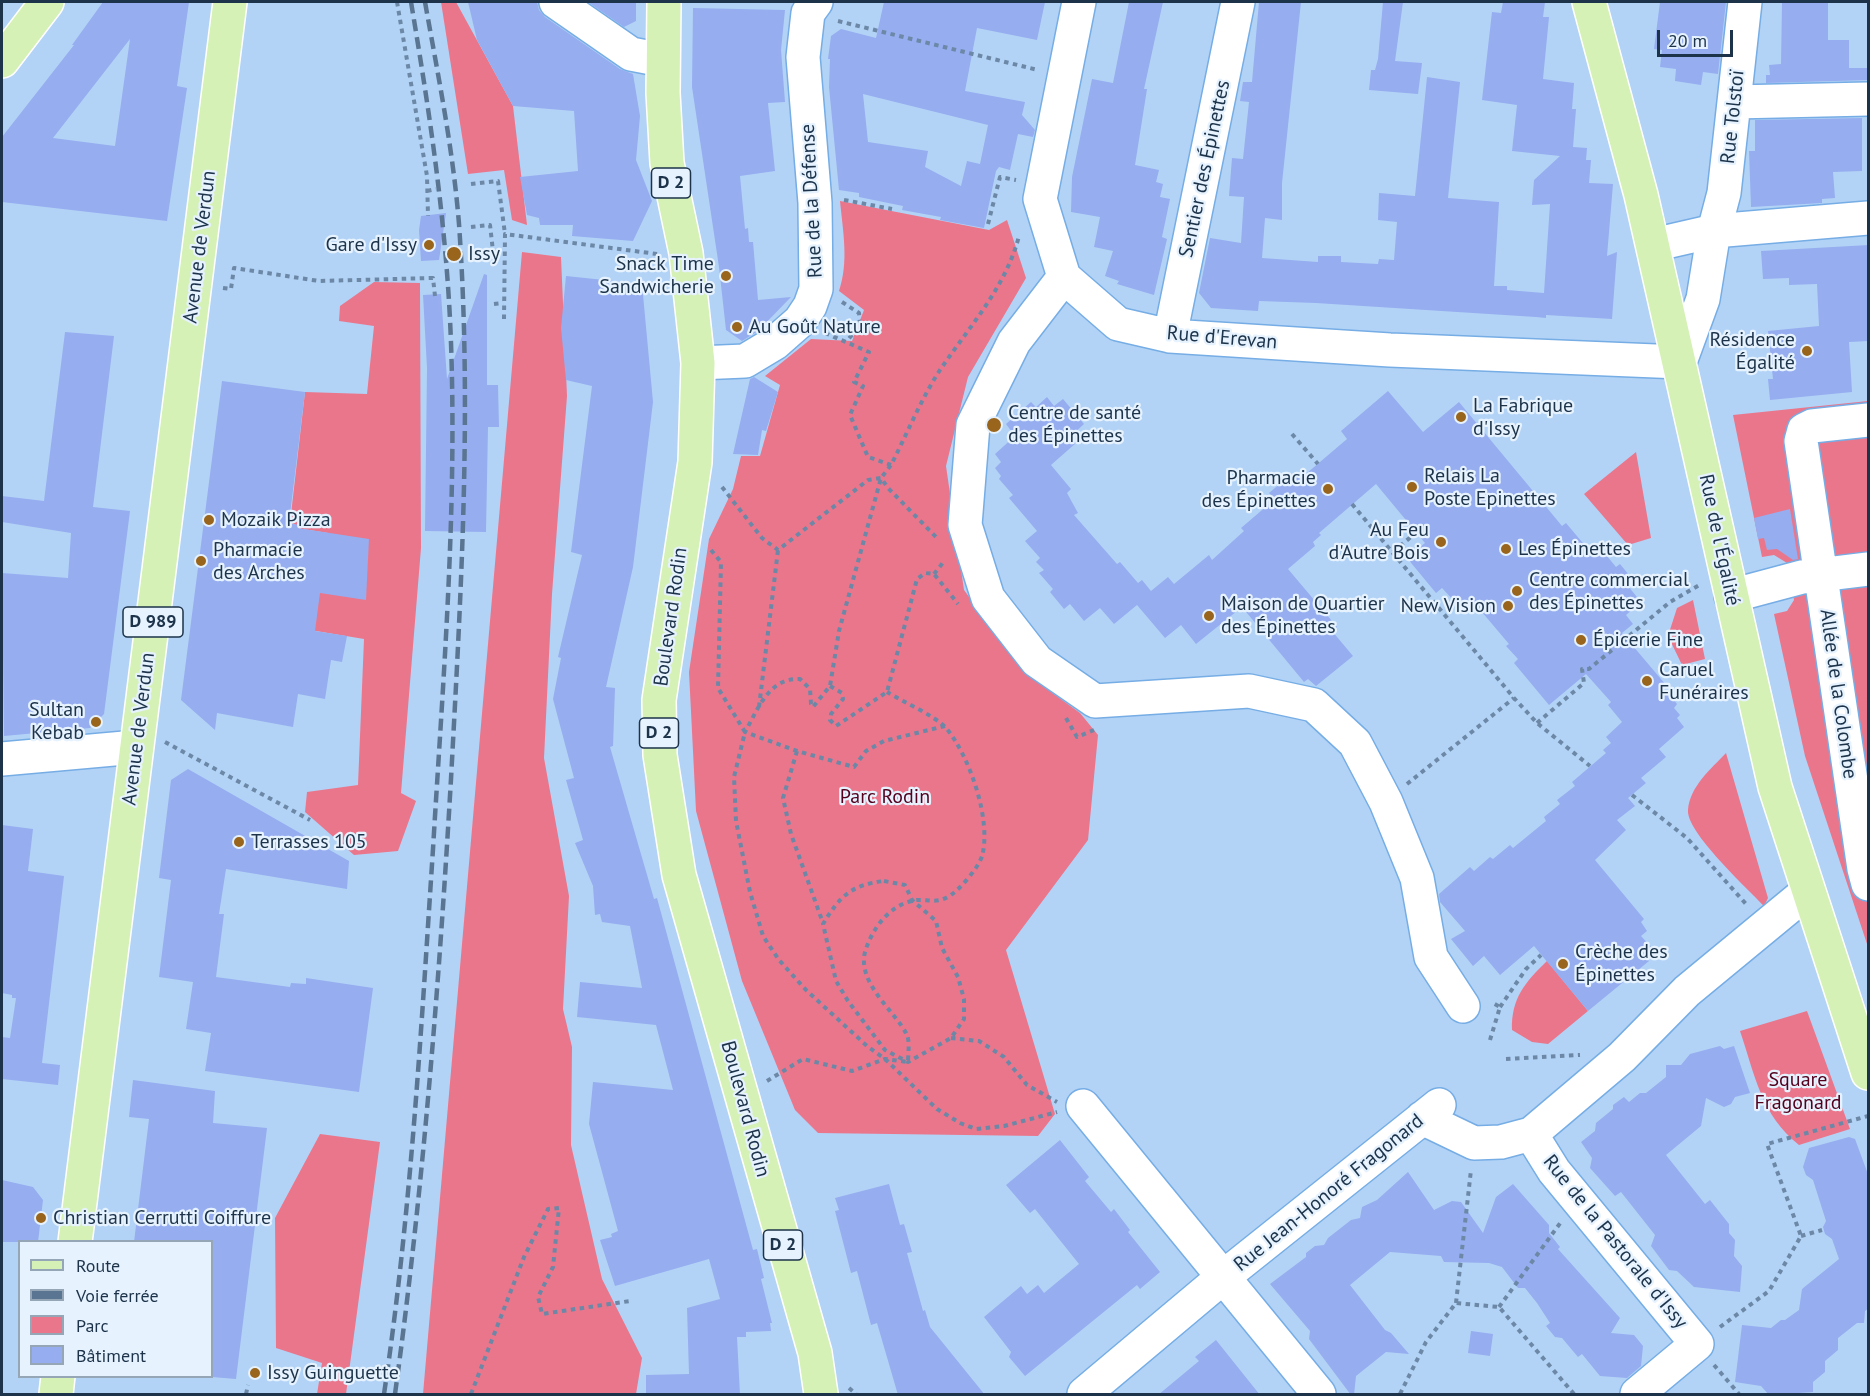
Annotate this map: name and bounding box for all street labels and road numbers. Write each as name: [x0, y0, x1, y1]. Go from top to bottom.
street label: Rue Tolstoï: [1716, 69, 1750, 165]
street label: Sentier des Épinettes: [1174, 78, 1236, 260]
street label: Rue de la Défense: [796, 123, 828, 279]
road number: D 2: [652, 168, 690, 198]
street label: Avenue de Verdun: [179, 169, 221, 325]
street label: Rue d'Erevan: [1166, 321, 1278, 355]
street label: Rue de l'Égalité: [1693, 472, 1745, 608]
street label: Boulevard Rodin: [649, 546, 693, 688]
road number: D 989: [123, 607, 183, 637]
street label: Allée de la Colombe: [1814, 607, 1862, 781]
street label: Avenue de Verdun: [118, 651, 160, 807]
road number: D 2: [640, 718, 678, 748]
street label: Boulevard Rodin: [715, 1038, 775, 1180]
street label: Rue Jean-Honoré Fragonard: [1229, 1109, 1429, 1277]
street label: Rue de la Pastorale d'Issy: [1538, 1150, 1692, 1334]
road number: D 2: [764, 1230, 802, 1260]

